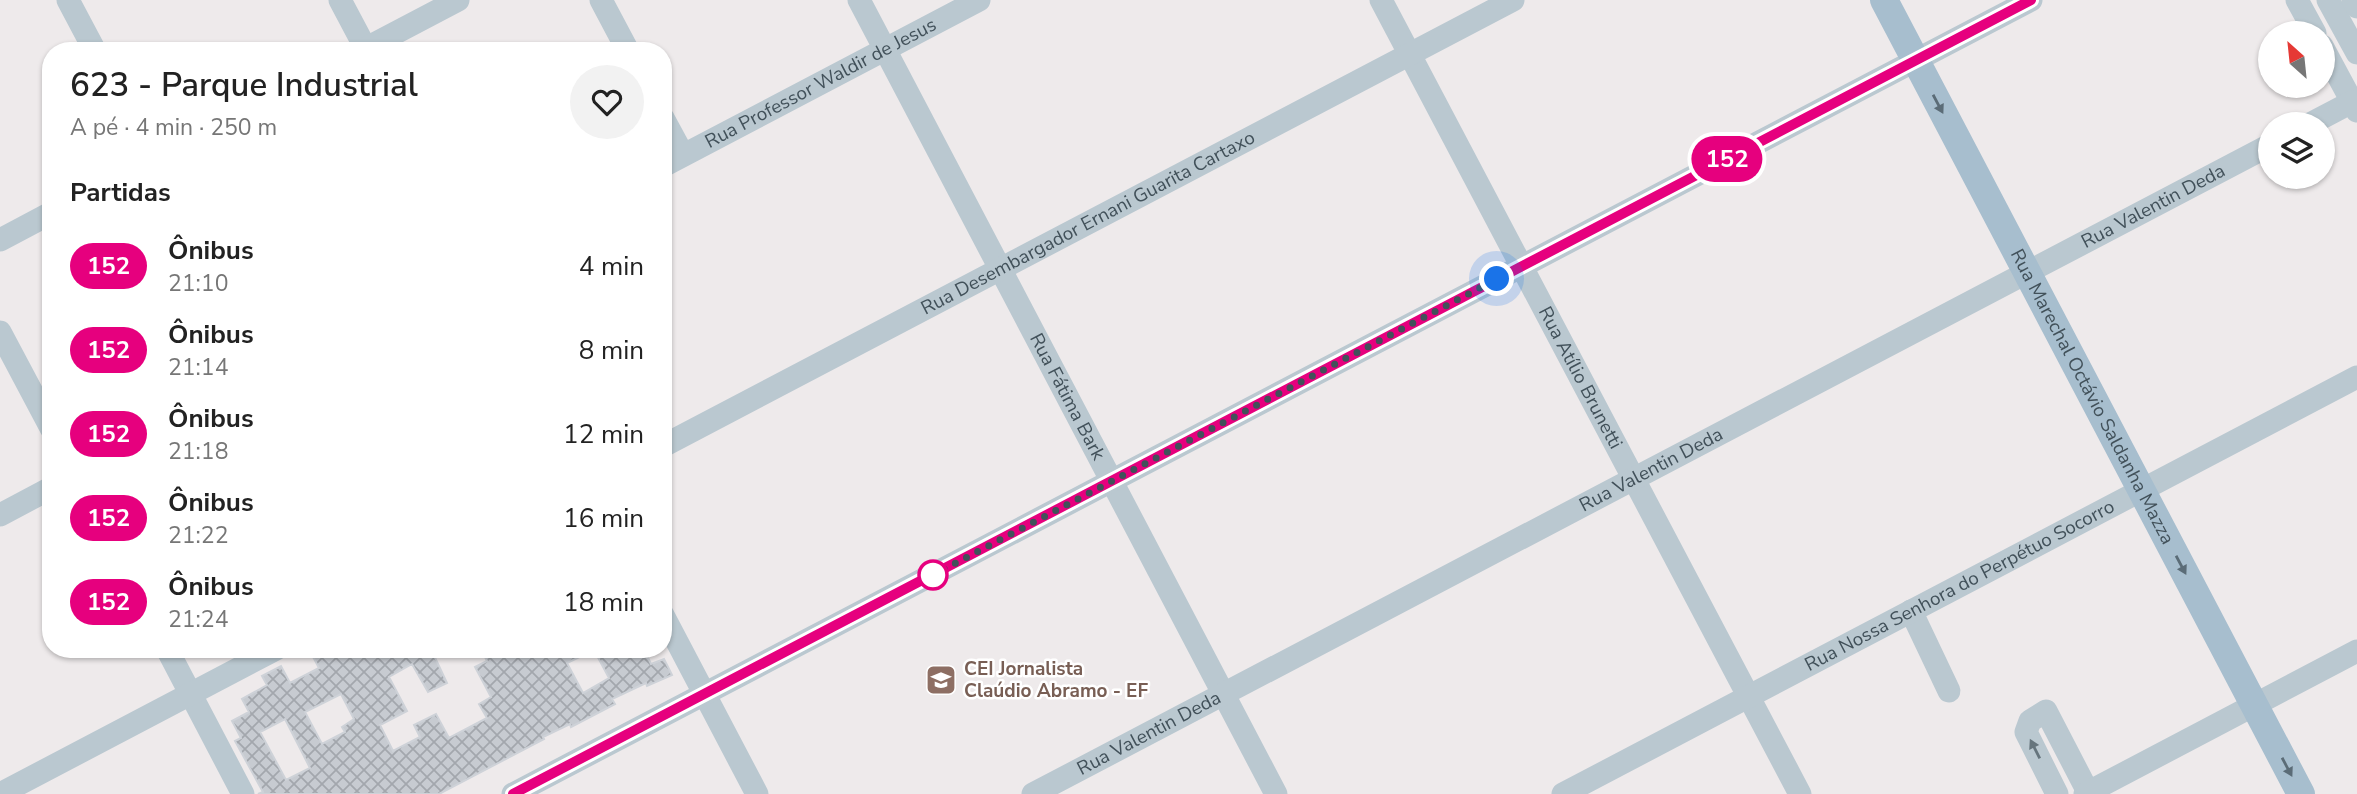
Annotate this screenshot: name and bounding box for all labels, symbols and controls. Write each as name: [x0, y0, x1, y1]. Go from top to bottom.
street label: Rua Professor Waldir de Jesus: [700, 12, 941, 155]
north arrow: [2258, 21, 2334, 98]
map controls: [2258, 21, 2335, 189]
text: 623 - Parque Industrial: [70, 63, 418, 108]
button: heart: [570, 65, 644, 139]
one-way arrow: [1933, 94, 1944, 114]
text: A pé · 4 min · 250 m: [70, 112, 277, 143]
button: layers: [2258, 112, 2335, 189]
street label: Rua Desembargador Ernani Guarita Cartaxo: [917, 125, 1260, 321]
line badge: 152: [1687, 136, 1767, 182]
text: 152: [1705, 143, 1749, 175]
street label: Rua Valentin Deda: [2077, 158, 2230, 255]
text: Partidas: [70, 175, 171, 210]
text: Ônibus: [168, 233, 254, 268]
street label: Rua Marechal Octávio Saldanha Mazza: [2004, 244, 2181, 549]
text: 4 min: [579, 249, 644, 284]
text: 152: [87, 250, 130, 282]
your location: [1479, 261, 1514, 296]
text: 21:10: [168, 268, 228, 299]
street label: Rua Atílio Brunetti: [1532, 302, 1629, 453]
text: Ônibus: [168, 317, 254, 352]
street label: Rua Fátima Bark: [1023, 329, 1112, 465]
text: 8 min: [579, 333, 644, 368]
text: 152: [87, 334, 130, 366]
text: 21:14: [168, 352, 228, 383]
text: Ônibus: [168, 401, 254, 436]
text: 12 min: [563, 417, 644, 452]
text: 152: [87, 418, 130, 450]
street label: Rua Valentin Deda: [1575, 421, 1728, 518]
text: 21:18: [168, 436, 228, 467]
text: Ônibus: [168, 485, 254, 520]
street label: Rua Nossa Senhora do Perpétuo Socorro: [1800, 494, 2119, 678]
text: 16 min: [563, 501, 644, 536]
text: 152: [87, 502, 130, 534]
text: 21:22: [168, 520, 228, 551]
one-way arrow: [2175, 555, 2187, 575]
unlabelled marker: [918, 560, 948, 590]
text: Ônibus: [168, 569, 254, 604]
text: 18 min: [563, 585, 644, 620]
text: 152: [87, 586, 130, 618]
text: 21:24: [168, 604, 228, 635]
place label: CEI Jornalista Claúdio Abramo - EF: [964, 656, 1148, 704]
school or university icon: CEI Jornalista Claúdio Abramo - EF: [924, 663, 958, 697]
street label: Rua Valentin Deda: [1073, 685, 1225, 782]
one-way arrow: [2029, 739, 2040, 759]
one-way arrow: [2281, 757, 2293, 777]

